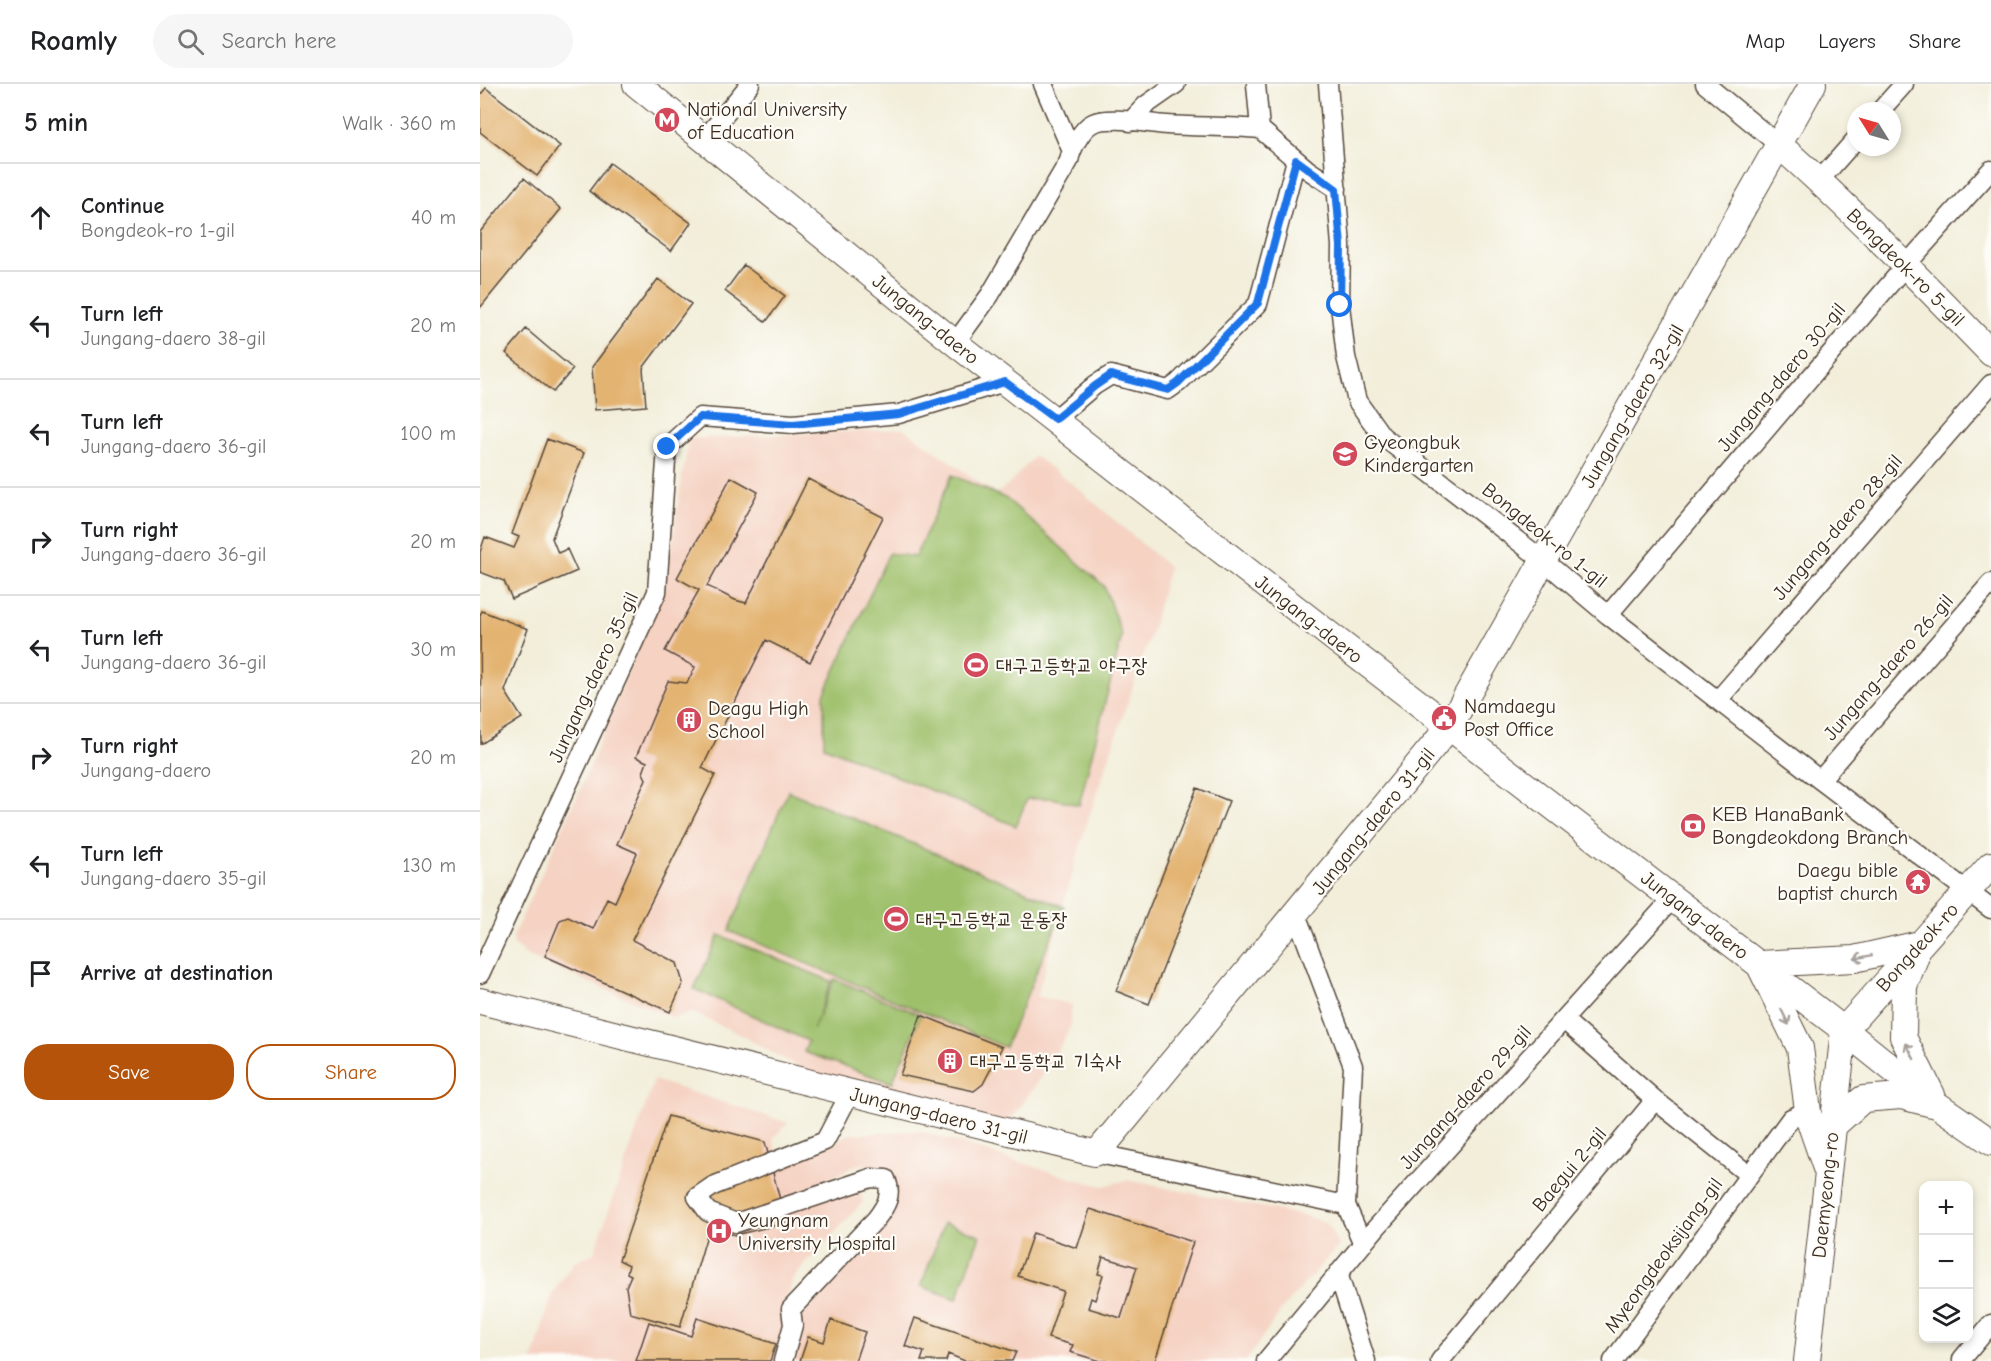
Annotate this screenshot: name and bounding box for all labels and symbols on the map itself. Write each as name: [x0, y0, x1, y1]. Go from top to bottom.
place label: National University of Education: [687, 98, 847, 144]
north arrow: [1847, 102, 1901, 156]
metro station icon: National University of Education: [652, 105, 682, 135]
street label: Bongdeok-ro 5-gil: [1842, 204, 1969, 331]
street label: Jungang-daero: [868, 269, 984, 369]
route start: [1326, 291, 1352, 317]
street label: Jungang-daero 30-gil: [1713, 298, 1850, 456]
street label: Jungang-daero 32-gil: [1576, 320, 1689, 492]
place label: Gyeongbuk Kindergarten: [1364, 431, 1474, 477]
route end: [653, 433, 679, 459]
school or university icon: Gyeongbuk Kindergarten: [1330, 439, 1360, 469]
street label: Jungang-daero 28-gil: [1768, 450, 1907, 605]
street label: Bongdeok-ro 1-gil: [1478, 478, 1612, 593]
street label: Jungang-daero: [1250, 570, 1367, 669]
street label: Jungang-daero 35-gil: [544, 588, 643, 766]
street label: Jungang-daero 26-gil: [1819, 590, 1958, 745]
sports icon: 대구고등학교 야구장: [961, 650, 991, 680]
place label: 대구고등학교 야구장: [996, 654, 1148, 677]
place label: Namdaegu Post Office: [1464, 695, 1556, 741]
place label: Deagu High School: [708, 697, 809, 743]
public building icon: Namdaegu Post Office: [1429, 703, 1459, 733]
building icon: Deagu High School: [674, 705, 704, 735]
street label: Jungang-daero 31-gil: [1307, 743, 1440, 899]
place label: KEB HanaBank Bongdeokdong Branch: [1712, 803, 1908, 849]
bank icon: KEB HanaBank Bongdeokdong Branch: [1678, 811, 1708, 841]
place label: Daegu bible baptist church: [1777, 859, 1898, 905]
street label: Jungang-daero: [1636, 866, 1753, 965]
temple icon: Daegu bible baptist church: [1903, 867, 1933, 897]
street label: Bongdeok-ro: [1871, 898, 1963, 997]
sports icon: 대구고등학교 운동장: [881, 904, 911, 934]
place label: 대구고등학교 운동장: [916, 908, 1068, 931]
one-way arrow: [1854, 951, 1873, 963]
one-way arrow: [1779, 1007, 1791, 1025]
street label: Jungang-daero 29-gil: [1395, 1021, 1536, 1174]
one-way arrow: [1904, 1043, 1915, 1061]
building icon: 대구고등학교 기숙사: [935, 1046, 965, 1076]
place label: 대구고등학교 기숙사: [970, 1050, 1122, 1073]
street label: Jungang-daero 31-gil: [848, 1082, 1030, 1149]
street label: Baegui 2-gil: [1528, 1123, 1611, 1216]
street label: Daemyeong-ro: [1807, 1131, 1844, 1259]
street label: Myeongdeoksijang-gil: [1600, 1173, 1727, 1337]
place label: Yeungnam University Hospital: [738, 1209, 896, 1255]
hospital icon: Yeungnam University Hospital: [704, 1216, 734, 1246]

